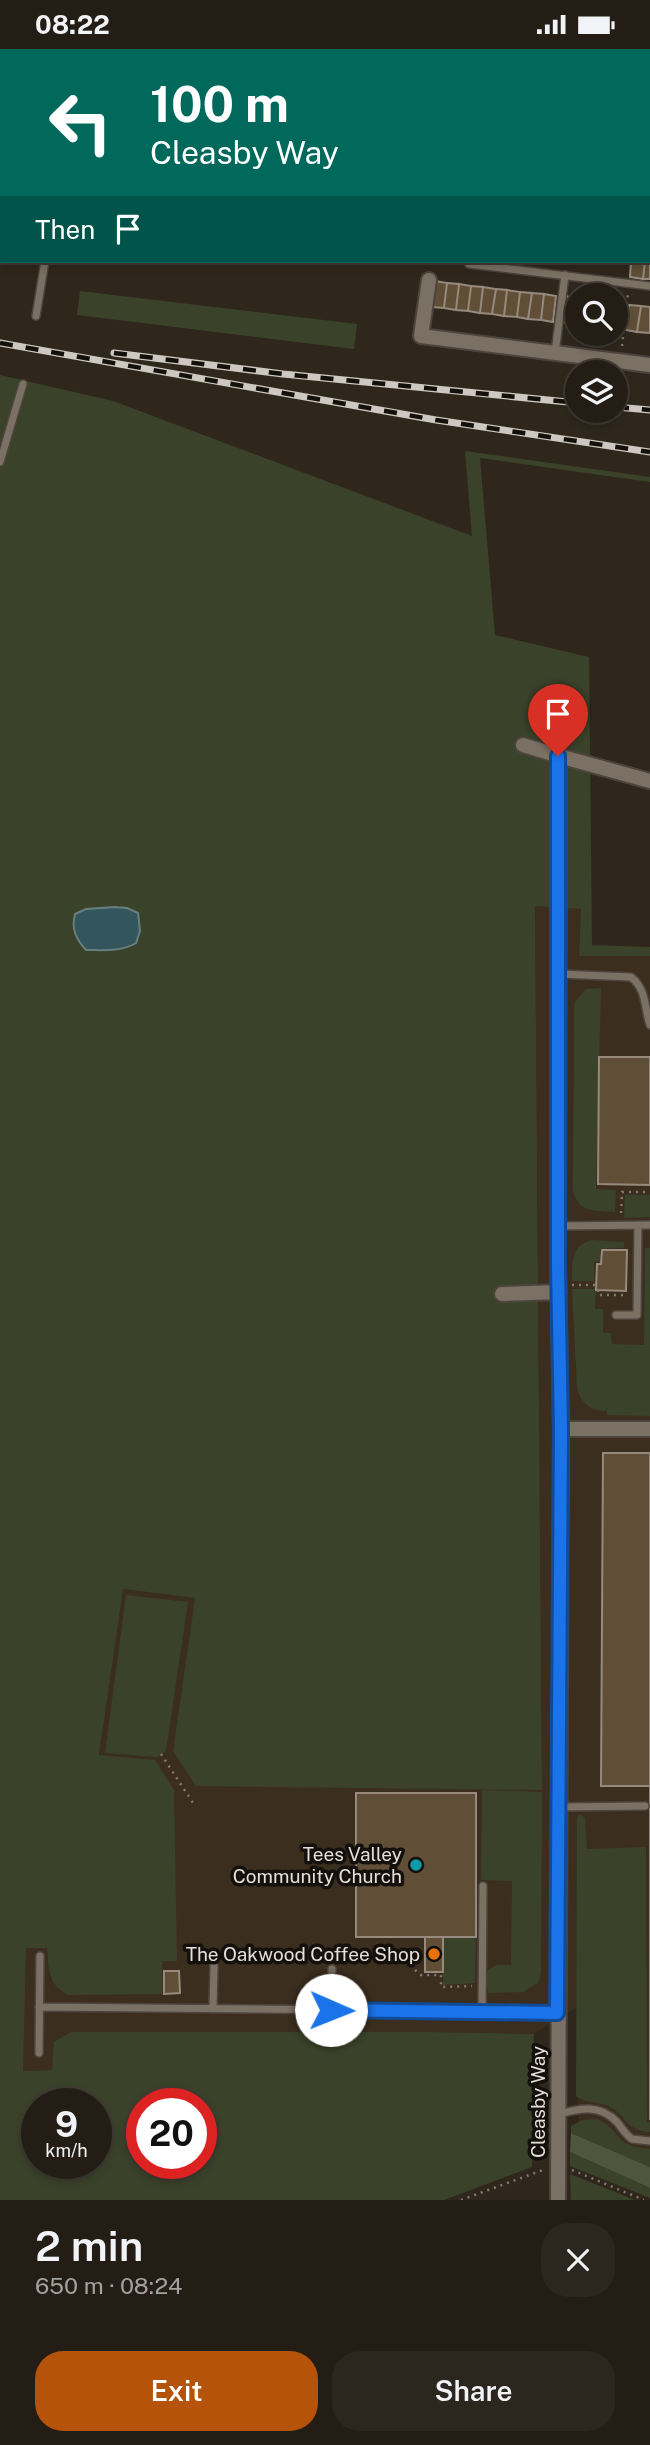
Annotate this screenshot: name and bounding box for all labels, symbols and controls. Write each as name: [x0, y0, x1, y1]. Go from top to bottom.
text: 08:22: [35, 9, 110, 40]
text: 100 m: [150, 75, 289, 133]
icon: left: [35, 77, 126, 168]
text: Cleasby Way: [150, 134, 339, 171]
icon: arrive: [109, 210, 147, 248]
text: Then: [35, 214, 95, 245]
map controls: [565, 283, 628, 423]
button: search: [565, 283, 628, 346]
button: layers: [565, 360, 628, 423]
pin: [528, 684, 588, 756]
icon: arrive: [539, 695, 577, 733]
place label: Tees Valley Community Church: [233, 1843, 402, 1887]
marker: Tees Valley Community Church: [408, 1857, 424, 1873]
place label: The Oakwood Coffee Shop: [186, 1943, 420, 1965]
marker: The Oakwood Coffee Shop: [426, 1946, 442, 1962]
position arrow: [294, 1973, 368, 2047]
street label: Cleasby Way: [527, 2046, 549, 2158]
speed limit sign: 20: [126, 2088, 217, 2179]
text: 9: [55, 2104, 78, 2145]
text: km/h: [45, 2140, 88, 2161]
text: 2 min: [35, 2221, 143, 2270]
button: close: [541, 2223, 615, 2297]
text: 650 m · 08:24: [35, 2272, 183, 2299]
button: Exit: [35, 2351, 318, 2431]
button: Share: [332, 2351, 615, 2431]

